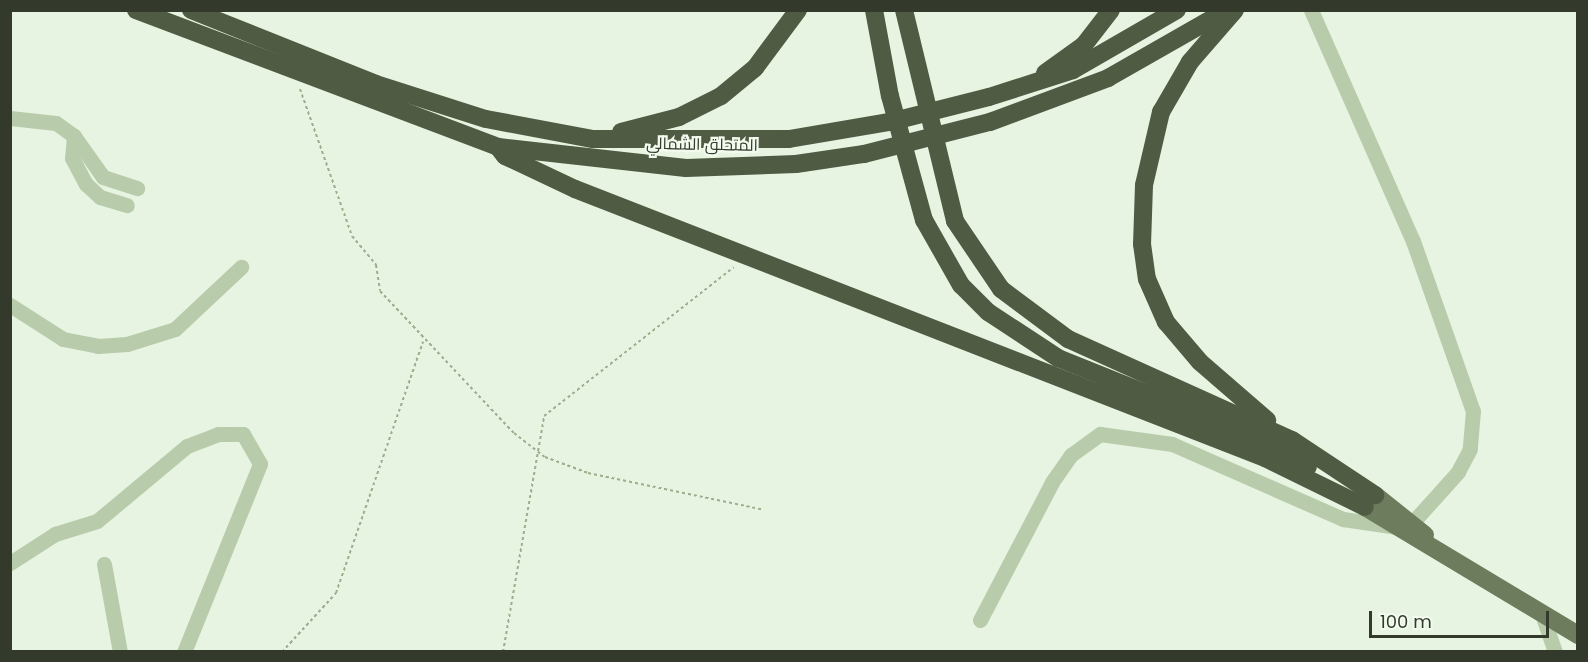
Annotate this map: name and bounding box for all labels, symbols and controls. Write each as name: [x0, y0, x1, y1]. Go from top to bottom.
street label: المتحلق الشمالي: [646, 134, 758, 156]
scale bar: [1372, 599, 1552, 637]
text: 100 m: [1380, 609, 1432, 634]

